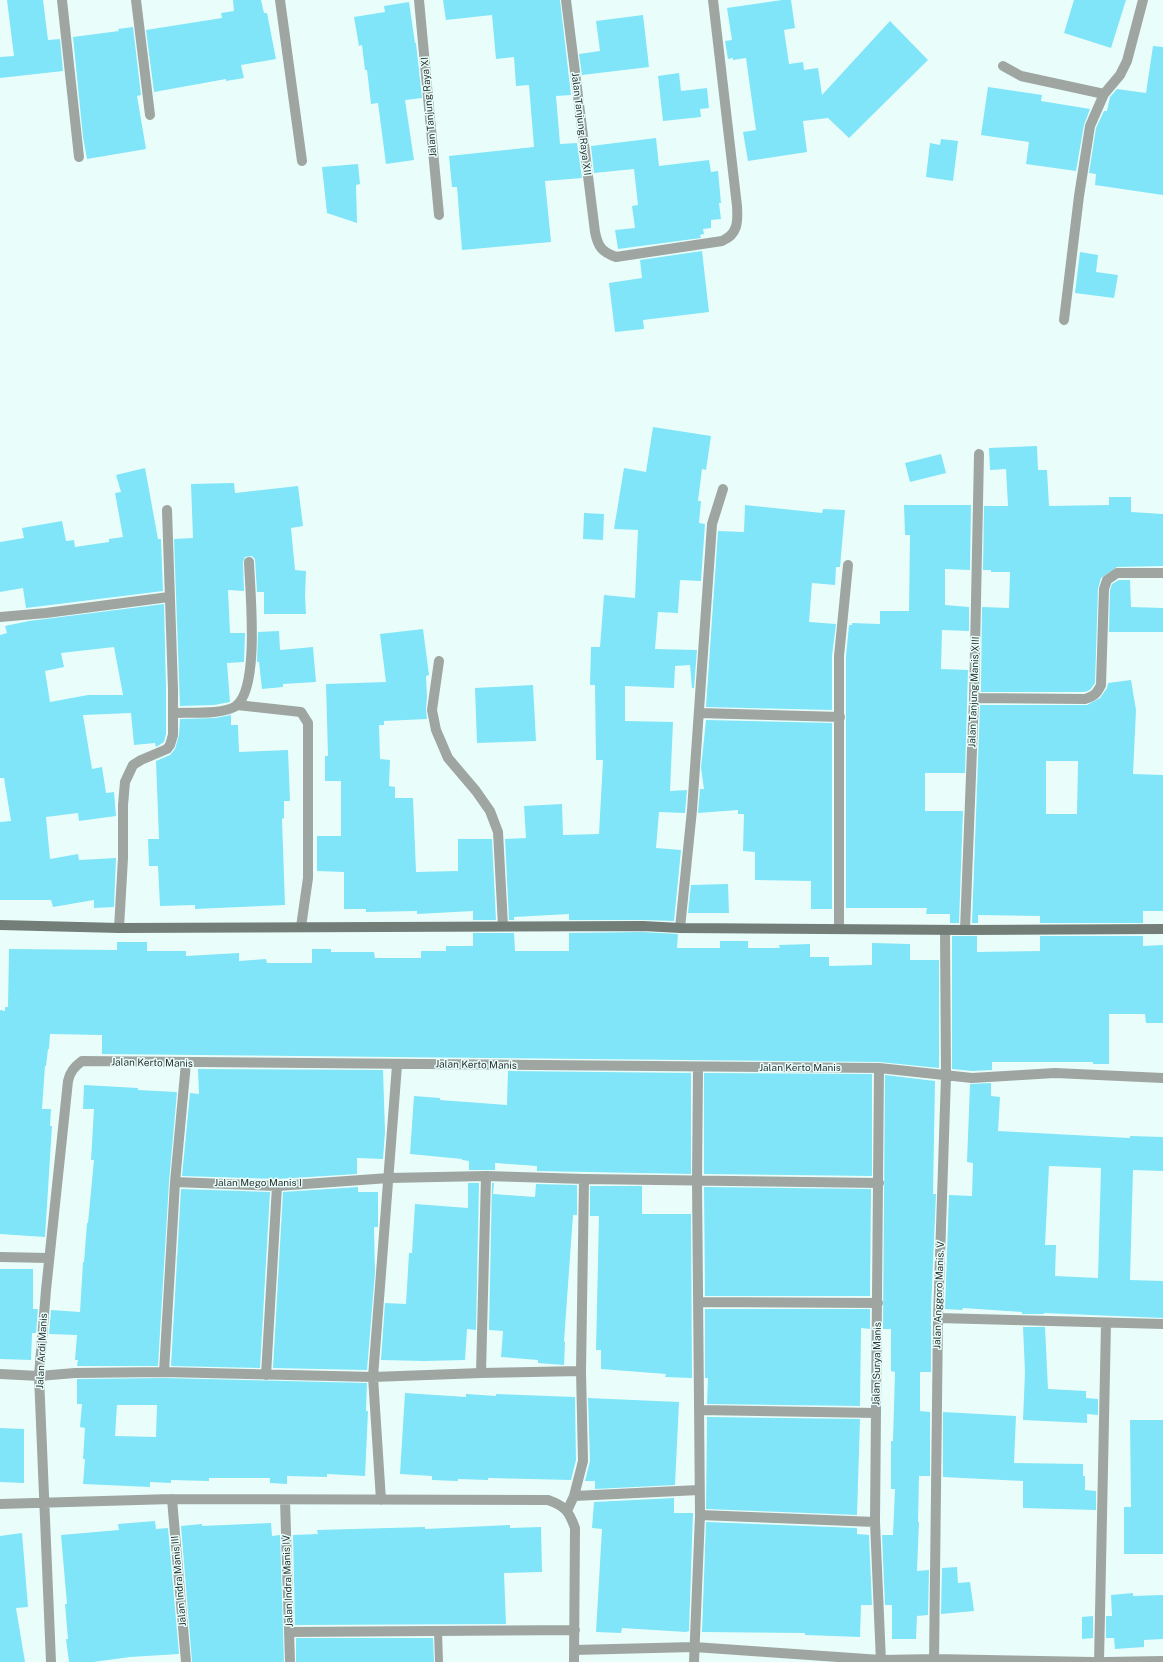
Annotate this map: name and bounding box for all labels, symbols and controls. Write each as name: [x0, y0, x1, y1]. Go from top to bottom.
street label: Jalan Tanjung Raya XI: [419, 56, 439, 158]
street label: Jalan Tanjung Raya XII: [569, 72, 593, 176]
street label: Jalan Tanjung Manis XIII: [966, 636, 982, 748]
street label: Jalan Kerto Manis: [111, 1056, 193, 1070]
street label: Jalan Kerto Manis: [435, 1058, 517, 1072]
street label: Jalan Kerto Manis: [759, 1062, 841, 1074]
street label: Jalan Mego Manis I: [214, 1177, 302, 1189]
street label: Jalan Anggoro Manis. V: [931, 1241, 947, 1349]
street label: Jalan Ardi Manis: [34, 1313, 50, 1389]
street label: Jalan Surya Manis: [870, 1322, 884, 1406]
street label: Jalan Indra Manis III: [169, 1535, 189, 1627]
street label: Jalan Indra Manis IV: [280, 1535, 296, 1627]

